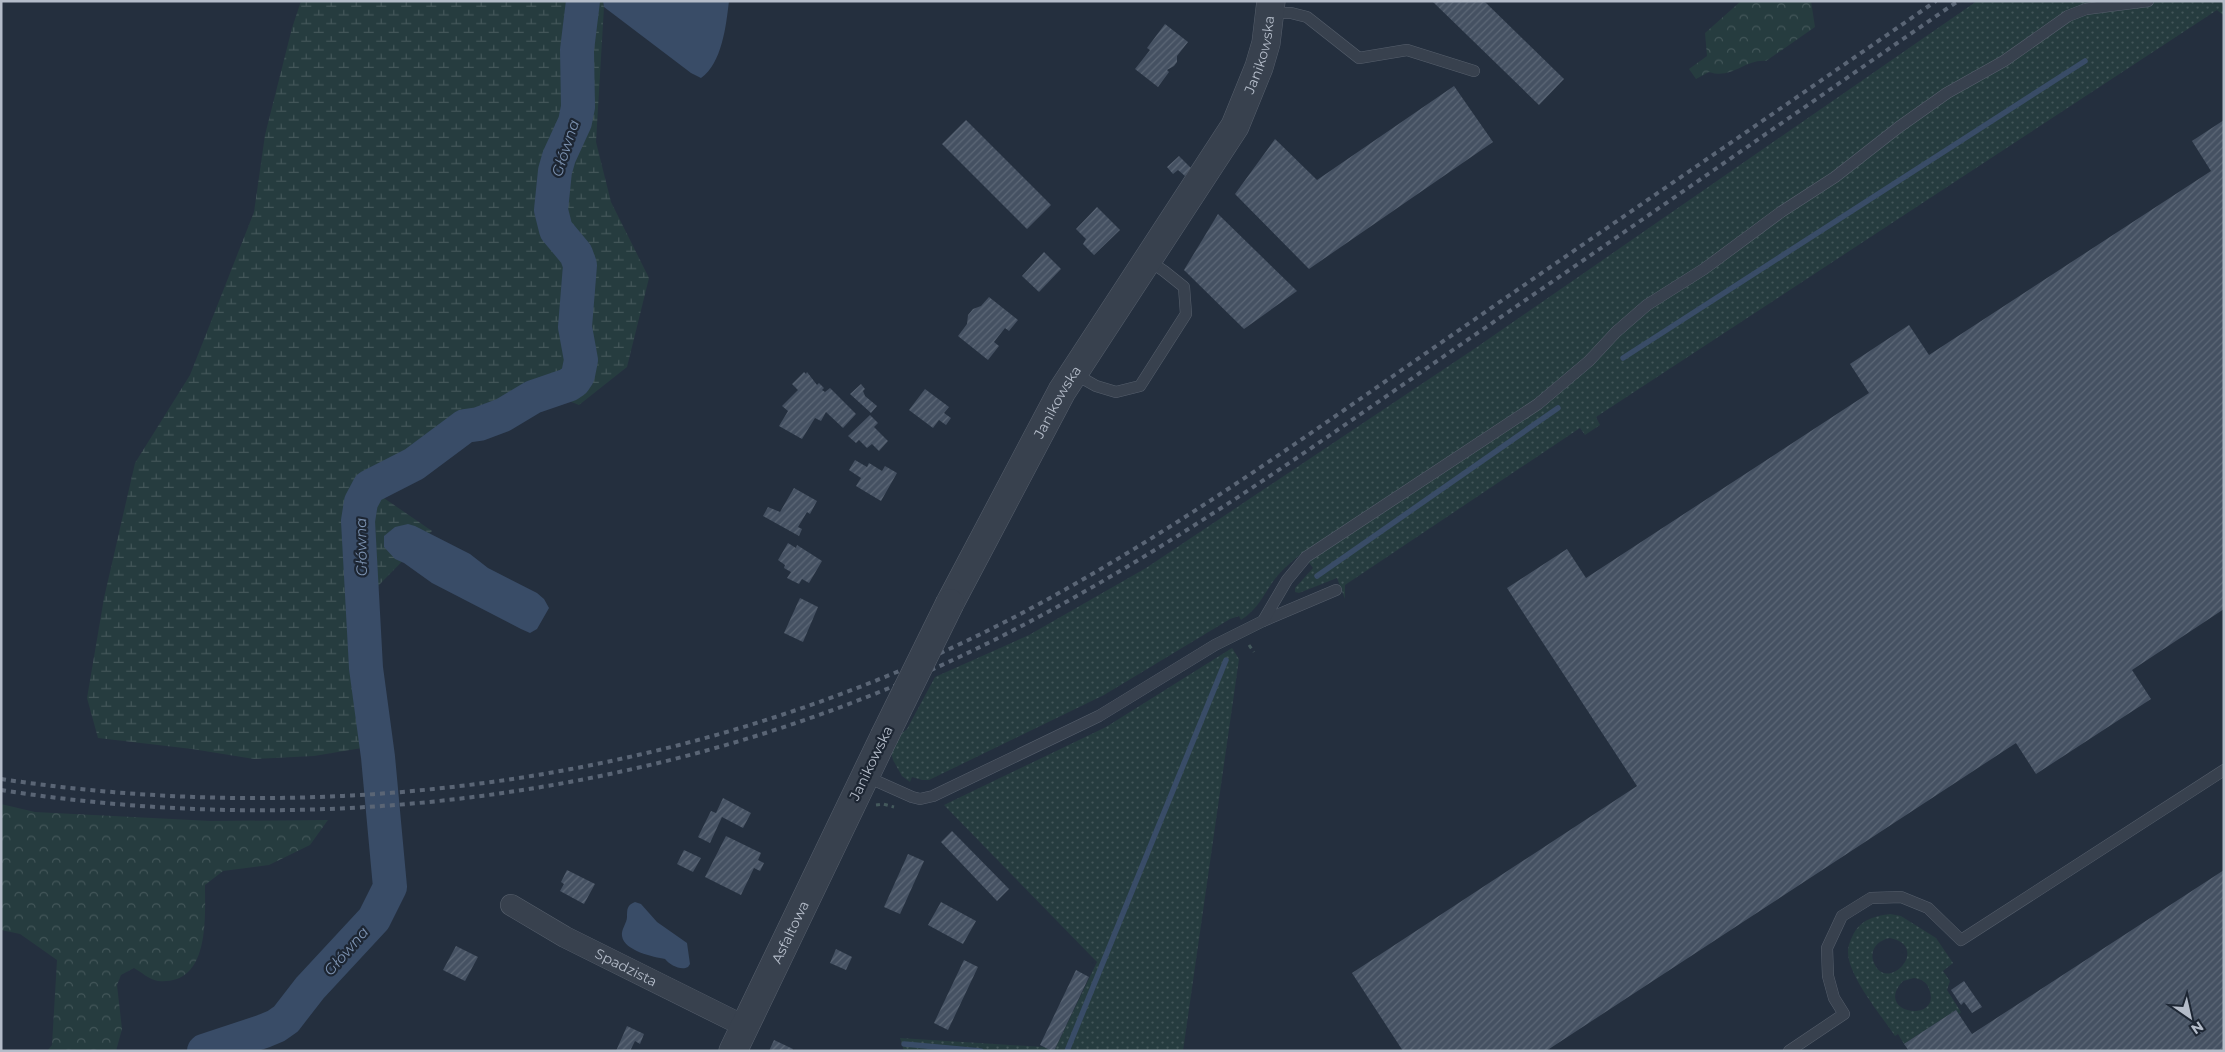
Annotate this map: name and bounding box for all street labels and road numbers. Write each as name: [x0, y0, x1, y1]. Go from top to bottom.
street label: Janikowska: [1240, 15, 1278, 98]
street label: Janikowska: [1029, 362, 1085, 442]
street label: Janikowska: [845, 723, 897, 804]
street label: Asfaltowa: [767, 898, 813, 966]
street label: Spadzista: [592, 944, 660, 990]

